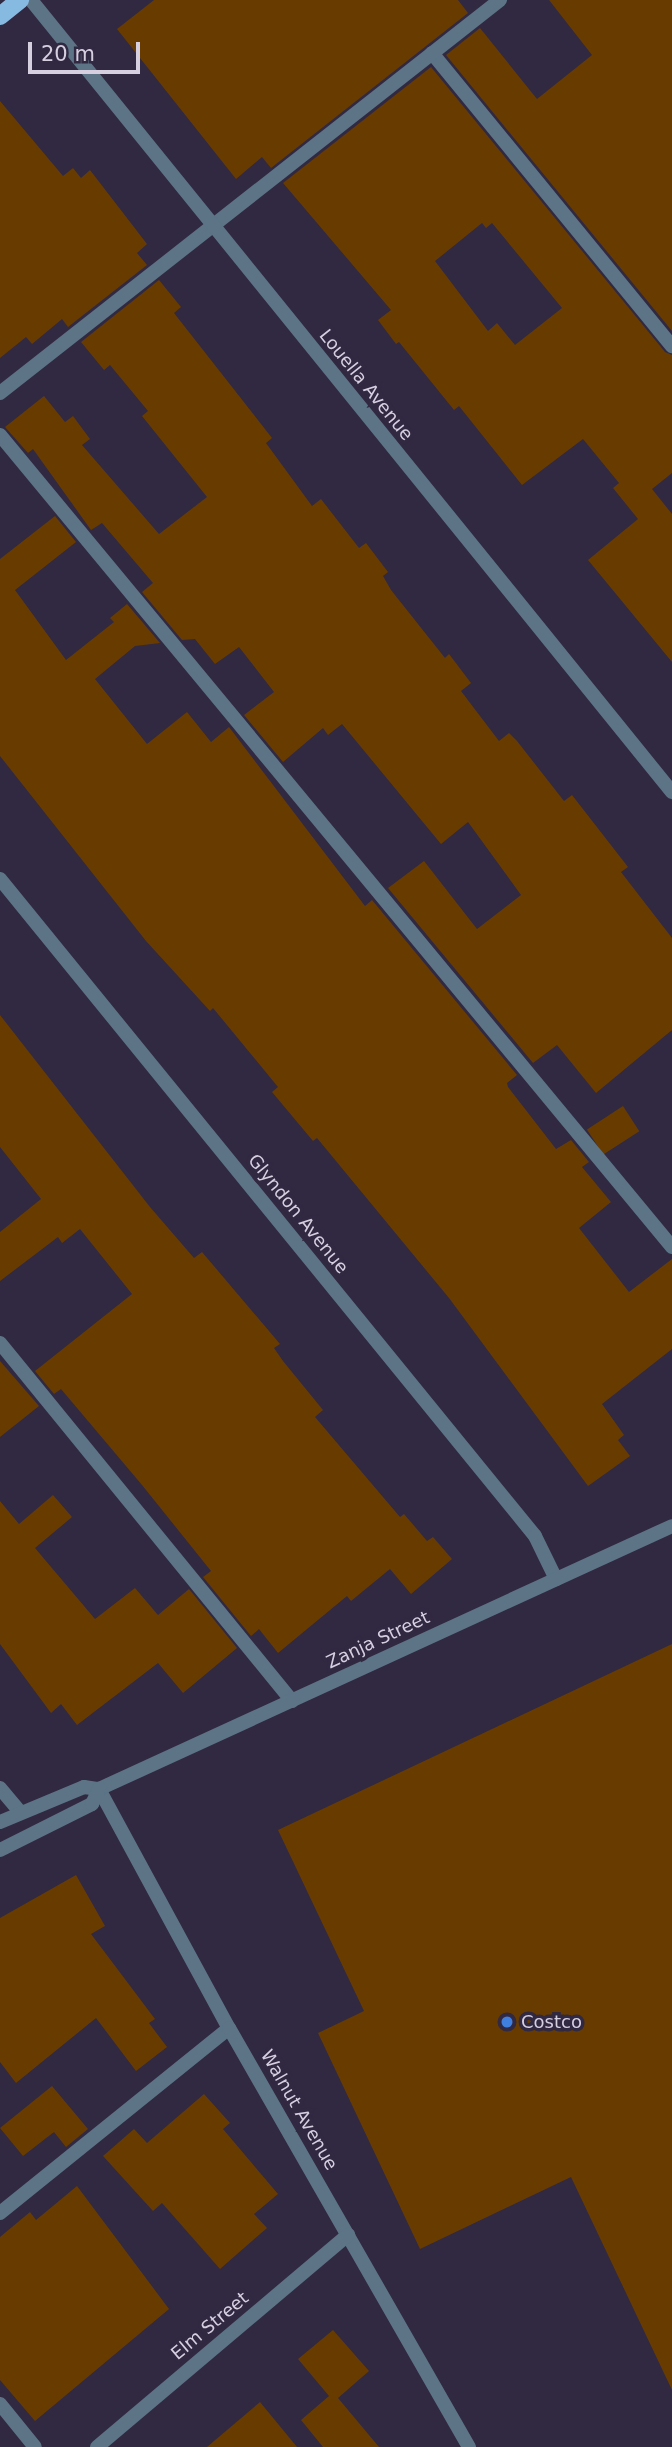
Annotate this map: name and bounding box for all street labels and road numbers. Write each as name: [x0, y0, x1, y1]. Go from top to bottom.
street label: Louella Avenue: [315, 325, 417, 445]
street label: Glyndon Avenue: [243, 1150, 353, 1278]
street label: Zanja Street: [323, 1607, 433, 1673]
street label: Walnut Avenue: [256, 2046, 342, 2174]
street label: Elm Street: [167, 2287, 253, 2365]

